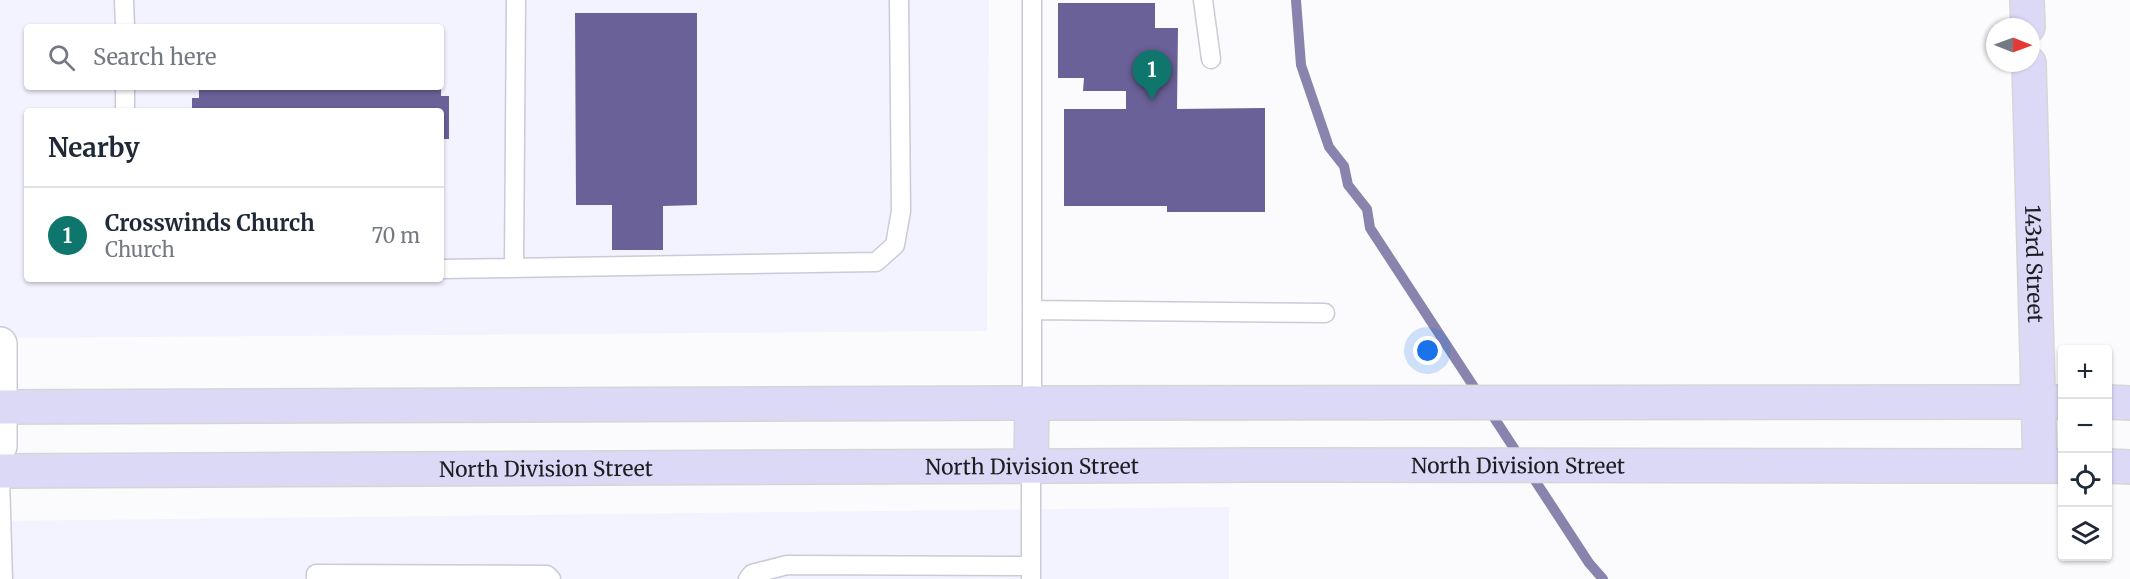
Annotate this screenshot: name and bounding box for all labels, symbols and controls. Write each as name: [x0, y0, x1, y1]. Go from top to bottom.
north arrow: [1986, 18, 2040, 72]
search box: [24, 24, 444, 90]
icon: search: [45, 41, 78, 74]
text: Search here: [93, 43, 216, 71]
pin: 1: [1132, 51, 1172, 100]
text: Nearby: [48, 131, 140, 164]
street label: 143rd Street: [2019, 205, 2050, 323]
text: Crosswinds Church: [105, 209, 315, 237]
text: 1: [63, 223, 72, 248]
text: 70 m: [372, 223, 420, 248]
text: Church: [105, 237, 175, 262]
your location: [1413, 336, 1442, 365]
map controls: [2058, 345, 2112, 561]
button: +: [2058, 345, 2112, 399]
button: −: [2058, 399, 2112, 453]
street label: North Division Street: [925, 452, 1139, 480]
street label: North Division Street: [1411, 452, 1625, 479]
button: locate: [2058, 453, 2112, 507]
street label: North Division Street: [439, 454, 653, 482]
button: layers: [2058, 507, 2112, 561]

